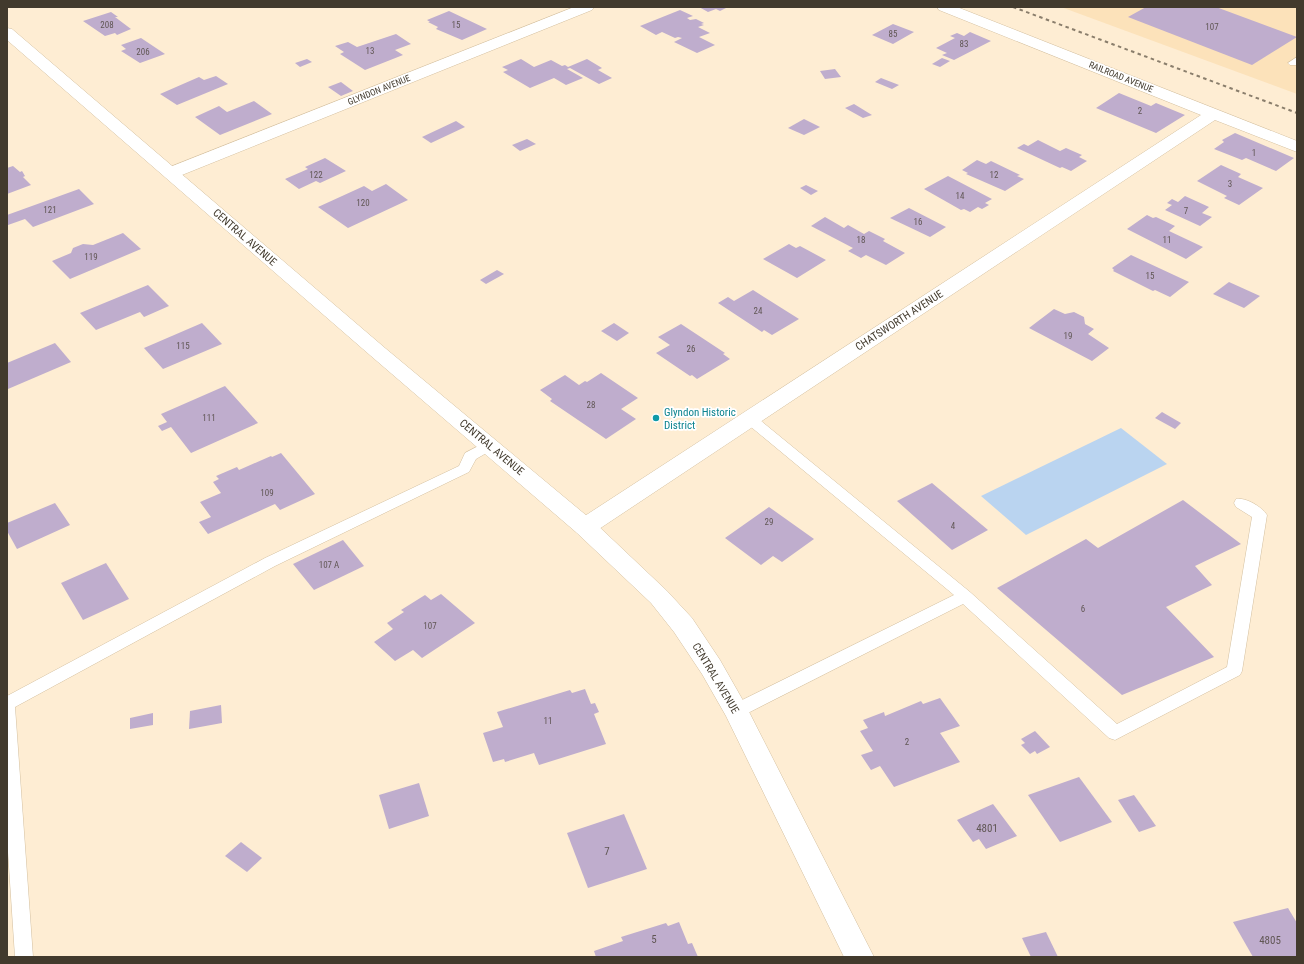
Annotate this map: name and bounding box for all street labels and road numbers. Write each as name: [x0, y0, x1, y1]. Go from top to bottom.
street label: RAILROAD AVENUE: [1087, 60, 1155, 95]
street label: GLYNDON AVENUE: [346, 73, 412, 107]
street label: CENTRAL AVENUE: [210, 206, 280, 269]
street label: CHATSWORTH AVENUE: [853, 287, 946, 354]
street label: CENTRAL AVENUE: [457, 417, 527, 478]
street label: CENTRAL AVENUE: [689, 641, 742, 716]

